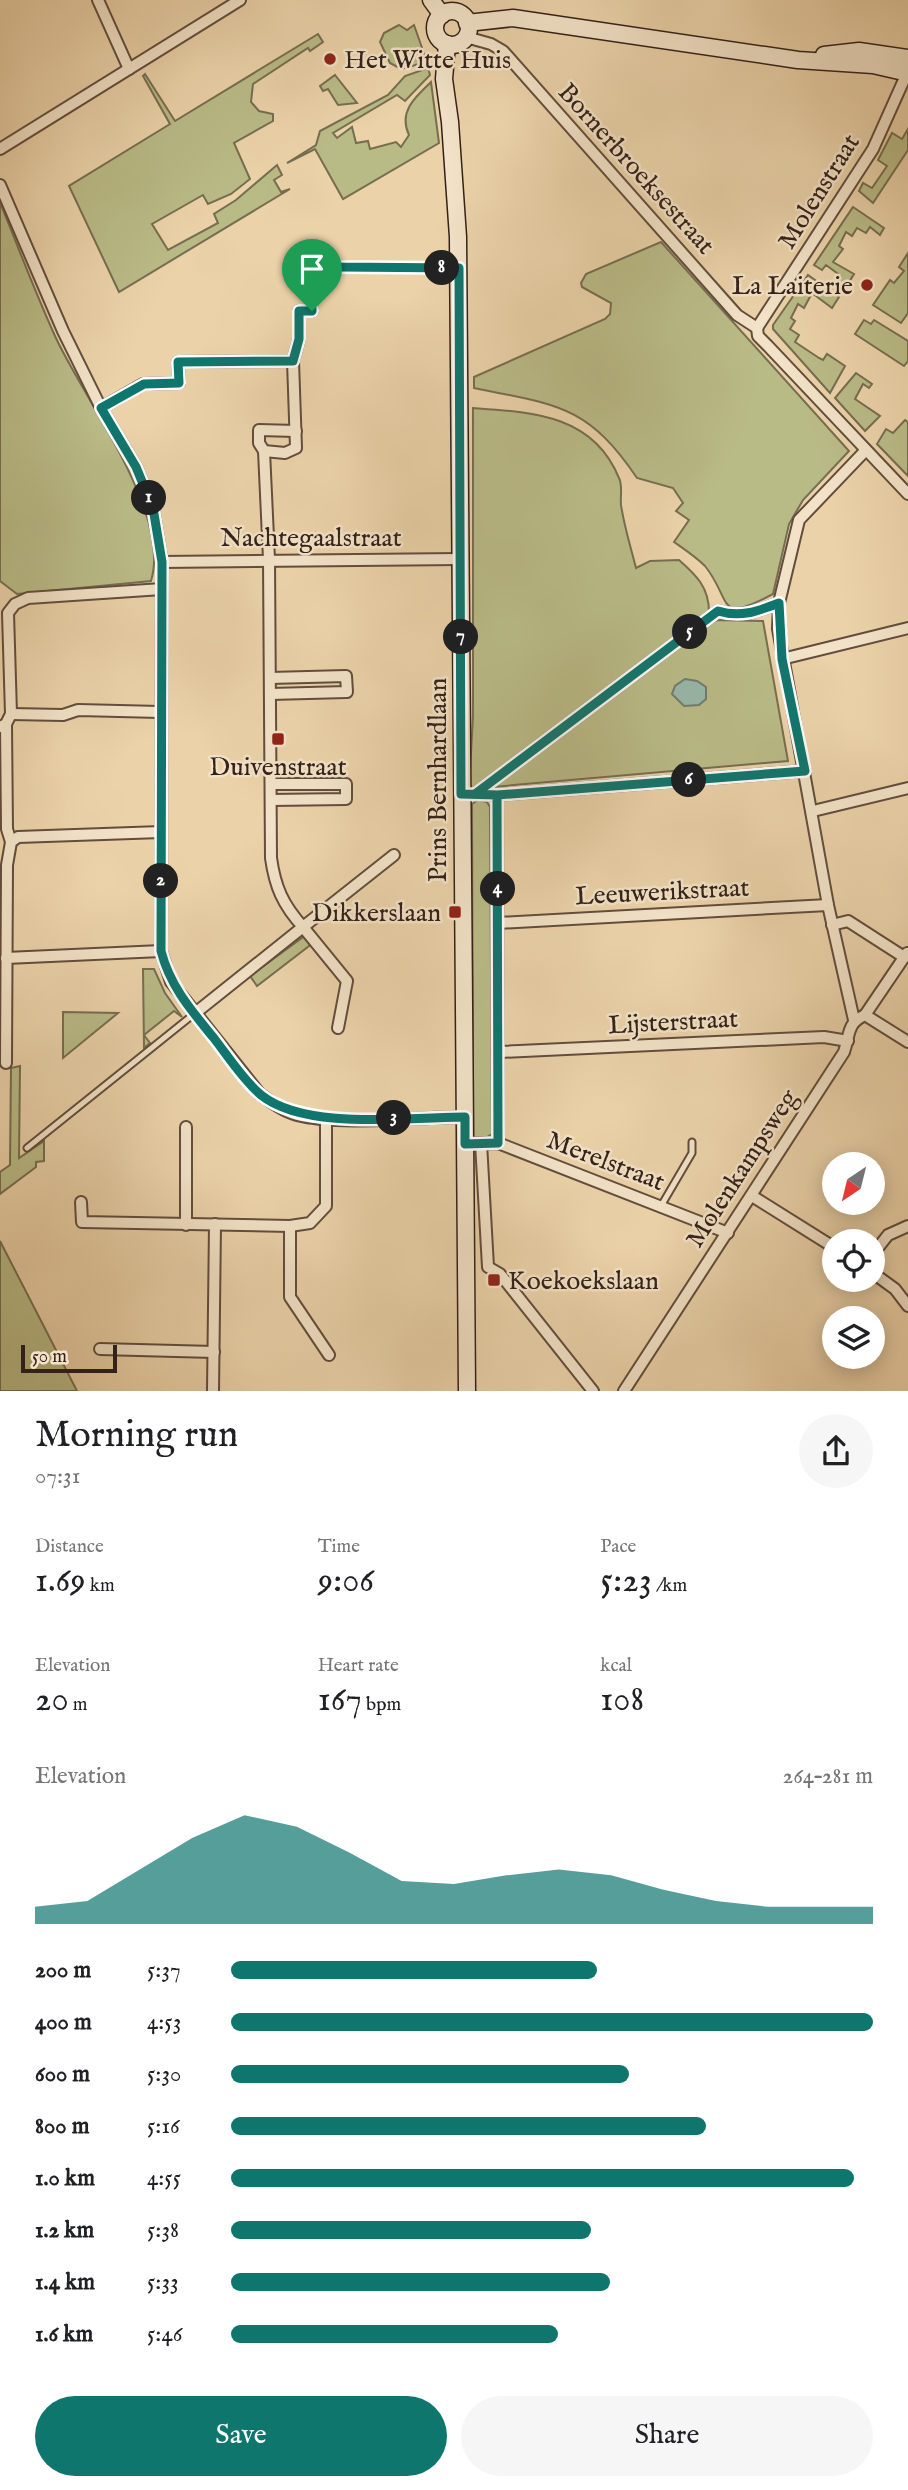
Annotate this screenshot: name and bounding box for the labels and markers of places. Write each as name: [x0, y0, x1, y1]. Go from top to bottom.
place label: Het Witte Huis: [344, 44, 511, 77]
marker: Het Witte Huis: [322, 51, 338, 67]
pin: [282, 239, 342, 311]
pin: 8: [424, 250, 460, 286]
place label: La Laiterie: [732, 270, 853, 303]
marker: La Laiterie: [859, 277, 875, 293]
pin: 1: [132, 480, 166, 516]
pin: 5: [672, 614, 708, 650]
pin: 7: [444, 620, 478, 654]
marker: Duivenstraat: [270, 731, 286, 747]
place label: Duivenstraat: [209, 751, 347, 784]
pin: 6: [672, 762, 706, 798]
pin: 2: [144, 864, 178, 898]
pin: 4: [480, 872, 516, 906]
place label: Dikkerslaan: [311, 897, 441, 930]
marker: Dikkerslaan: [447, 904, 463, 920]
pin: 3: [376, 1100, 412, 1136]
place label: Koekoekslaan: [508, 1265, 659, 1298]
marker: Koekoekslaan: [486, 1272, 502, 1288]

